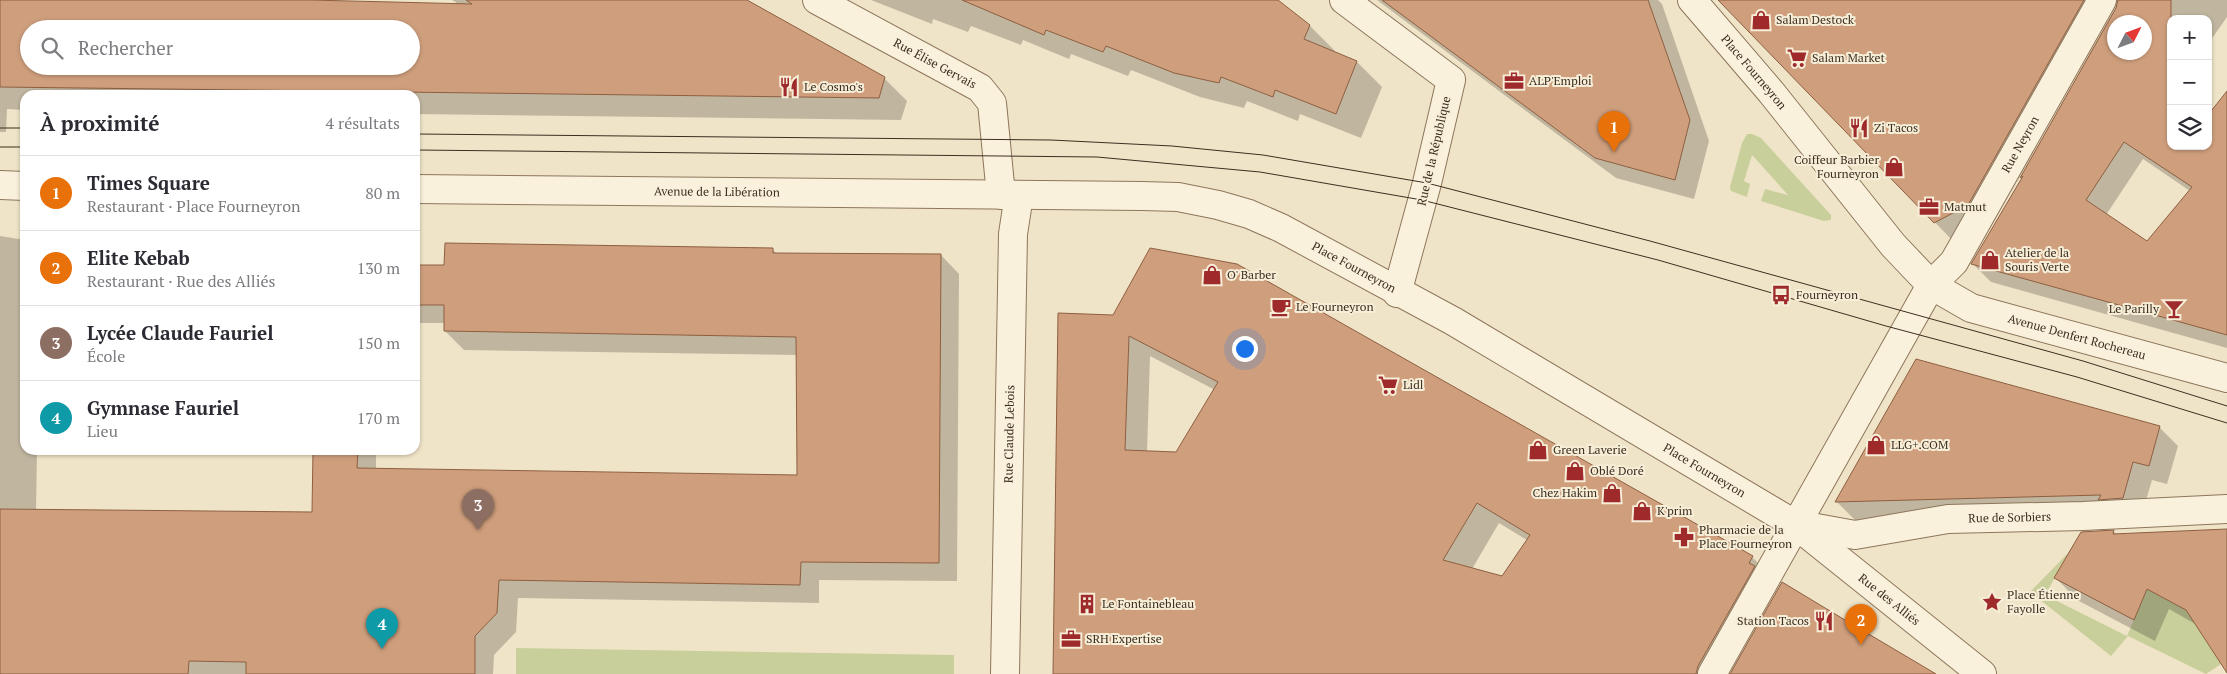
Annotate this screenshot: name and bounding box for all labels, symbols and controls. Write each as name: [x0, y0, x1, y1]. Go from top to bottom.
shop icon: Salam Destock: [1750, 9, 1772, 31]
place label: Salam Destock: [1776, 12, 1855, 27]
north arrow: [2107, 15, 2152, 60]
map controls: [2167, 15, 2212, 150]
button: +: [2167, 15, 2212, 60]
search box: [20, 20, 420, 75]
street label: Place Fourneyron: [1718, 31, 1790, 112]
icon: search: [38, 34, 66, 62]
text: Rechercher: [78, 35, 173, 60]
street label: Rue Élise Gervais: [891, 35, 979, 92]
supermarket icon: Salam Market: [1786, 47, 1808, 69]
place label: Salam Market: [1812, 50, 1886, 65]
button: −: [2167, 60, 2212, 105]
office icon: ALP'Emploi: [1503, 70, 1525, 92]
place label: ALP'Emploi: [1529, 73, 1592, 88]
restaurant icon: Le Cosmo's: [778, 76, 800, 98]
place label: Le Cosmo's: [804, 79, 863, 94]
street label: Rue de la République: [1414, 95, 1453, 207]
button: layers: [2167, 105, 2212, 150]
text: À proximité: [40, 109, 160, 137]
pin: 1: [1598, 111, 1630, 152]
text: 4 résultats: [326, 112, 400, 134]
street label: Rue Neyron: [1998, 113, 2042, 175]
restaurant icon: Zi Tacos: [1848, 117, 1870, 139]
place label: Zi Tacos: [1874, 120, 1918, 135]
place label: Coiffeur Barbier Fourneyron: [1794, 152, 1879, 181]
shop icon: Coiffeur Barbier Fourneyron: [1883, 156, 1905, 178]
text: Times Square: [87, 170, 210, 195]
text: 1: [51, 182, 61, 204]
text: 80 m: [365, 182, 400, 204]
street label: Avenue de la Libération: [654, 183, 780, 200]
text: Restaurant · Place Fourneyron: [87, 195, 301, 217]
office icon: Matmut: [1918, 196, 1940, 218]
place label: Matmut: [1944, 199, 1987, 214]
street label: Place Fourneyron: [1310, 238, 1399, 296]
text: Elite Kebab: [87, 245, 190, 270]
place label: Atelier de la Souris Verte: [2005, 245, 2069, 274]
shop icon: Atelier de la Souris Verte: [1979, 249, 2001, 271]
text: 2: [51, 257, 61, 279]
text: 130 m: [357, 257, 400, 279]
shop icon: O' Barber: [1201, 264, 1223, 286]
place label: O' Barber: [1227, 267, 1276, 282]
text: Restaurant · Rue des Alliés: [87, 270, 275, 292]
bus stop icon: Fourneyron: [1770, 284, 1792, 306]
place label: Fourneyron: [1796, 287, 1858, 302]
cafe icon: Le Fourneyron: [1270, 296, 1292, 318]
bar icon: Le Parilly: [2163, 298, 2185, 320]
place label: Le Fourneyron: [1296, 299, 1374, 314]
place label: Le Parilly: [2109, 301, 2160, 316]
street label: Avenue Denfert Rochereau: [2006, 310, 2148, 362]
text: Lycée Claude Fauriel: [87, 320, 274, 345]
text: 3: [51, 332, 61, 354]
text: 150 m: [357, 332, 400, 354]
your location: [1232, 336, 1258, 362]
text: École: [87, 345, 125, 367]
supermarket icon: Lidl: [1377, 374, 1399, 396]
place label: Lidl: [1403, 377, 1424, 392]
street label: Rue Claude Lebois: [1000, 385, 1017, 483]
text: Gymnase Fauriel: [87, 395, 239, 420]
text: 4: [51, 407, 61, 429]
text: 170 m: [357, 407, 400, 429]
text: Lieu: [87, 420, 118, 442]
shop icon: LLG+.COM: [1865, 434, 1887, 456]
place label: LLG+.COM: [1891, 437, 1949, 452]
shop icon: Green Laverie: [1527, 439, 1549, 461]
street label: Place Fourneyron: [1661, 440, 1749, 500]
place label: Green Laverie: [1553, 442, 1627, 457]
shop icon: Oblé Doré: [1564, 460, 1586, 482]
place label: Oblé Doré: [1590, 463, 1644, 478]
shop icon: Chez Hakim: [1601, 482, 1623, 504]
place label: Chez Hakim: [1533, 485, 1598, 500]
pin: 3: [462, 489, 494, 530]
shop icon: K'prim: [1631, 500, 1653, 522]
place label: K'prim: [1657, 503, 1693, 518]
street label: Rue de Sorbiers: [1968, 509, 2051, 526]
place label: Pharmacie de la Place Fourneyron: [1699, 522, 1792, 551]
pharmacy icon: Pharmacie de la Place Fourneyron: [1673, 526, 1695, 548]
street label: Rue des Alliés: [1856, 570, 1923, 628]
place label: Place Étienne Fayolle: [2007, 587, 2080, 616]
place icon: Place Étienne Fayolle: [1981, 591, 2003, 613]
building icon: Le Fontainebleau: [1076, 593, 1098, 615]
place label: Le Fontainebleau: [1102, 596, 1194, 611]
pin: 2: [1845, 604, 1877, 645]
pin: 4: [366, 608, 398, 649]
restaurant icon: Station Tacos: [1813, 610, 1835, 632]
place label: Station Tacos: [1737, 613, 1809, 628]
office icon: SRH Expertise: [1060, 628, 1082, 650]
place label: SRH Expertise: [1086, 631, 1162, 646]

